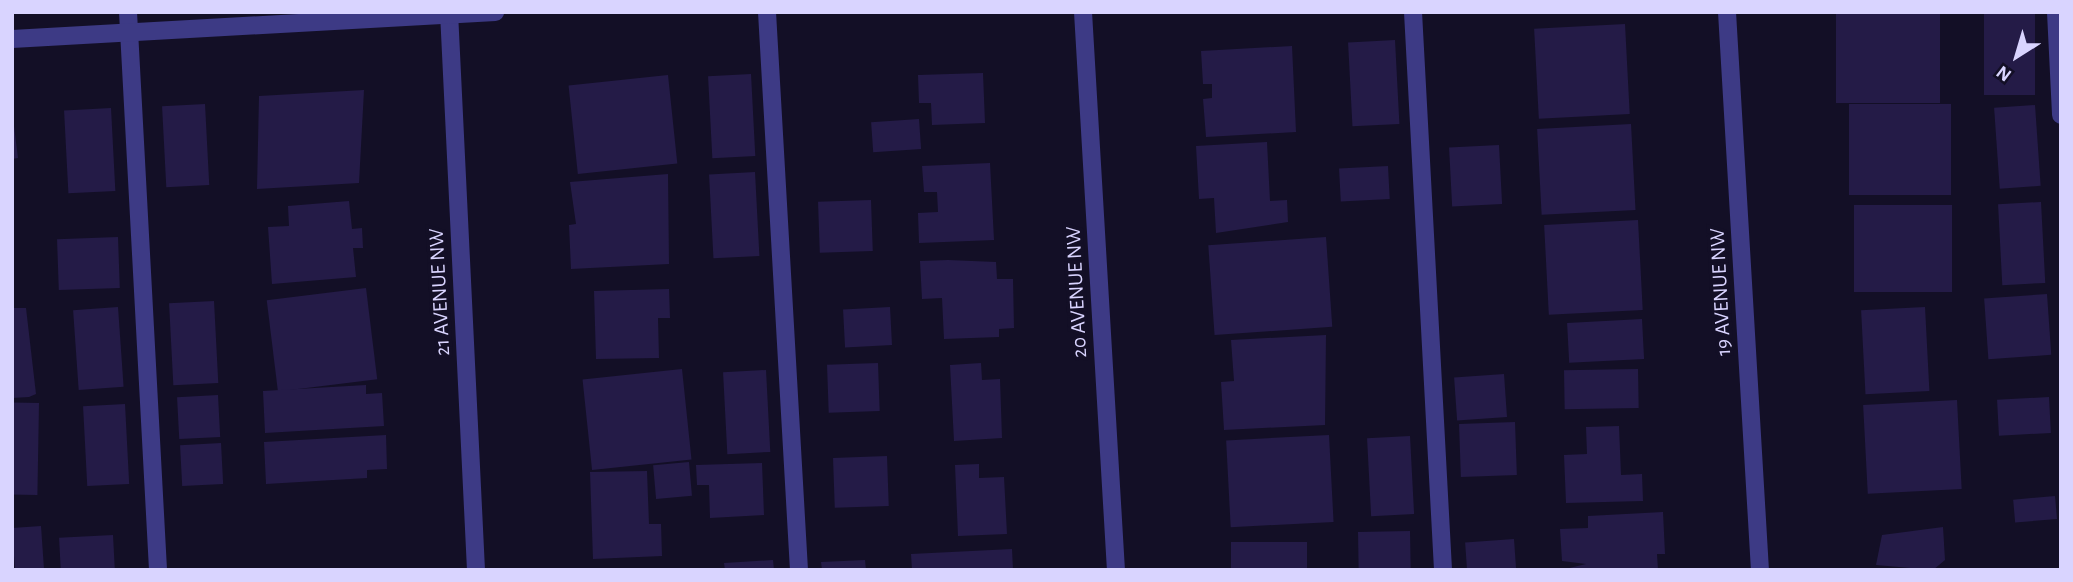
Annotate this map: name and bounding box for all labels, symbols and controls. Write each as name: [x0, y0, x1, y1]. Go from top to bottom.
north arrow: [1982, 21, 2052, 91]
text: N: [1993, 62, 2015, 85]
street label: 20 AVENUE NW: [1061, 226, 1093, 358]
street label: 19 AVENUE NW: [1705, 227, 1737, 357]
street label: 21 AVENUE NW: [424, 228, 456, 356]

